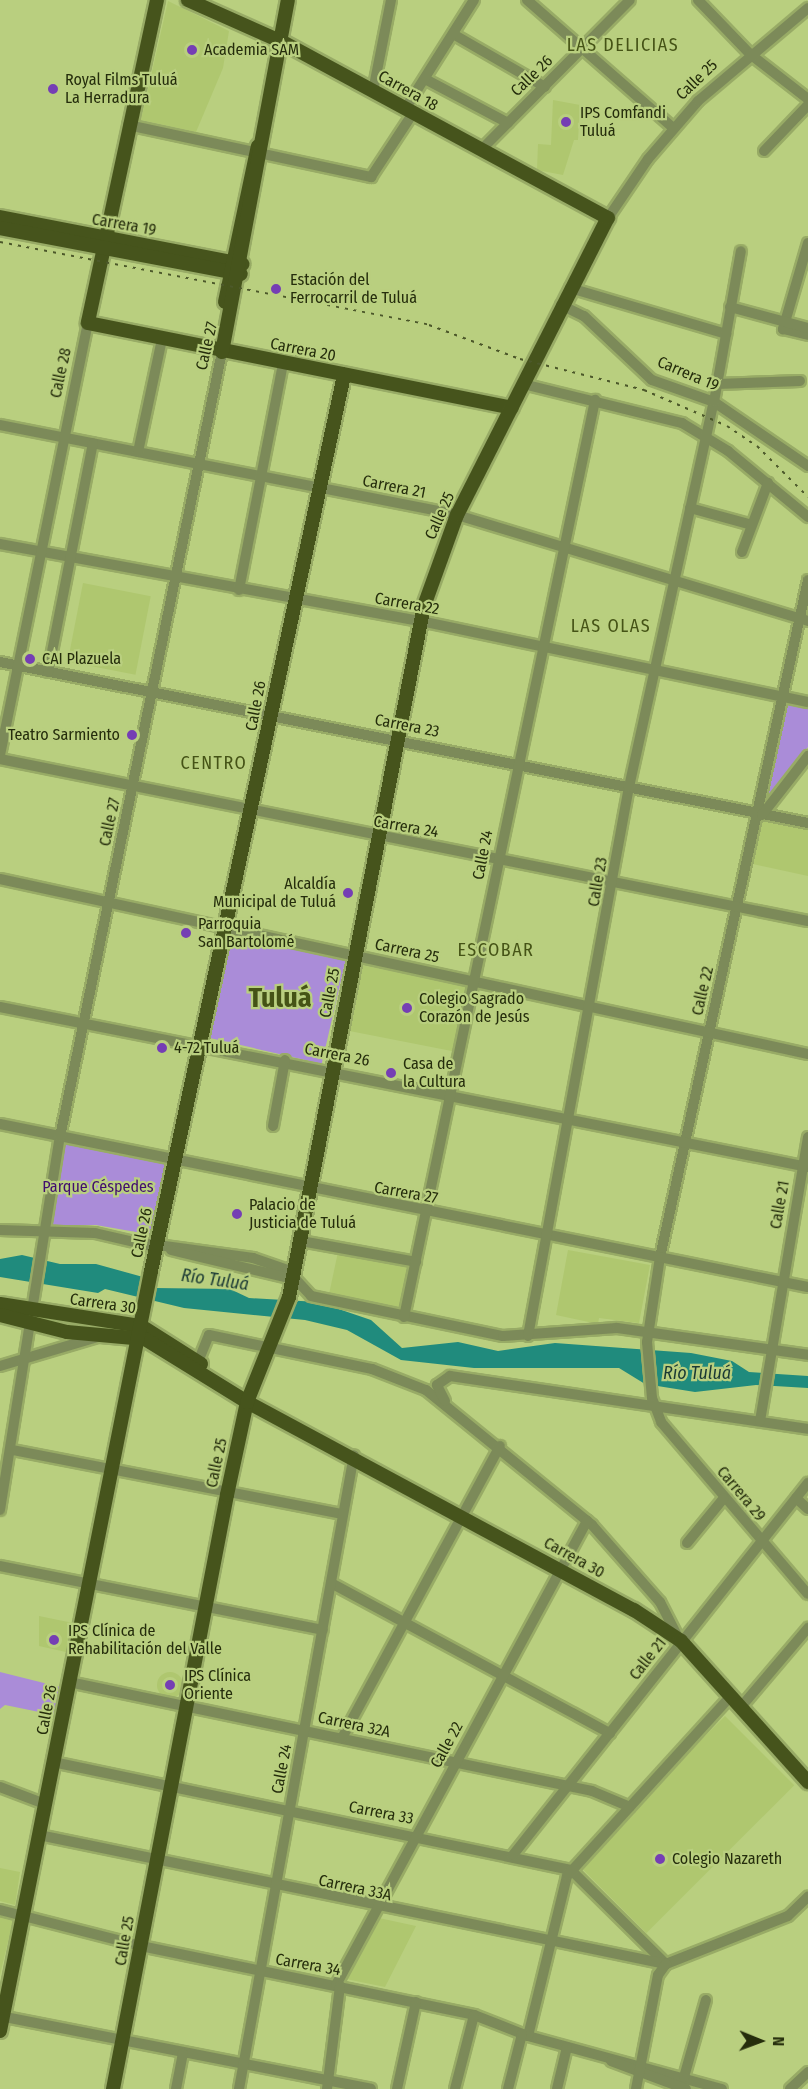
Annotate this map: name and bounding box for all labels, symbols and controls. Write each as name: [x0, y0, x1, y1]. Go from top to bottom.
district label: LAS DELICIAS: [567, 34, 679, 56]
place label: Academia SAM: [204, 40, 299, 60]
marker: Academia SAM: [185, 43, 199, 57]
street label: Calle 26: [507, 51, 557, 101]
street label: Calle 25: [672, 56, 722, 104]
street label: Carrera 18: [375, 67, 441, 115]
place label: Royal Films Tuluá La Herradura: [65, 70, 178, 108]
marker: Royal Films Tuluá La Herradura: [46, 82, 60, 96]
place label: IPS Comfandi Tuluá: [580, 103, 666, 141]
marker: IPS Comfandi Tuluá: [557, 113, 575, 131]
street label: Carrera 19: [90, 210, 158, 240]
place label: Estación del Ferrocarril de Tuluá: [290, 270, 417, 308]
marker: Estación del Ferrocarril de Tuluá: [267, 280, 285, 298]
street label: Calle 27: [192, 320, 222, 372]
street label: Carrera 20: [269, 334, 337, 366]
street label: Calle 28: [46, 346, 76, 400]
street label: Carrera 19: [654, 352, 722, 396]
street label: Carrera 21: [361, 471, 427, 503]
street label: Calle 25: [421, 489, 459, 543]
street label: Carrera 22: [373, 589, 441, 619]
district label: LAS OLAS: [571, 615, 651, 637]
place label: CAI Plazuela: [42, 649, 121, 669]
marker: CAI Plazuela: [23, 652, 37, 666]
street label: Calle 26: [242, 679, 270, 733]
street label: Carrera 23: [373, 710, 441, 742]
place label: Teatro Sarmiento: [8, 725, 120, 745]
marker: Teatro Sarmiento: [125, 728, 139, 742]
district label: CENTRO: [181, 752, 247, 774]
street label: Calle 27: [96, 796, 124, 848]
street label: Carrera 24: [372, 812, 440, 842]
street label: Calle 24: [469, 829, 497, 881]
street label: Calle 23: [584, 856, 612, 908]
place label: Alcaldía Municipal de Tuluá: [213, 874, 336, 912]
marker: Alcaldía Municipal de Tuluá: [341, 886, 355, 900]
place label: Parroquia San Bartolomé: [198, 914, 294, 952]
marker: Parroquia San Bartolomé: [179, 926, 193, 940]
street label: Carrera 25: [373, 935, 441, 967]
district label: ESCOBAR: [458, 939, 534, 961]
street label: Calle 22: [688, 965, 718, 1017]
street label: Calle 25: [316, 967, 344, 1019]
district label: Tuluá: [248, 981, 312, 1015]
place label: Colegio Sagrado Corazón de Jesús: [419, 989, 530, 1027]
marker: Colegio Sagrado Corazón de Jesús: [400, 1001, 414, 1015]
place label: 4-72 Tuluá: [174, 1038, 239, 1058]
street label: Carrera 26: [303, 1039, 371, 1071]
marker: 4-72 Tuluá: [155, 1041, 169, 1055]
place label: Casa de la Cultura: [403, 1054, 466, 1092]
marker: Casa de la Cultura: [384, 1066, 398, 1080]
park label: Parque Céspedes: [42, 1177, 154, 1197]
street label: Carrera 27: [373, 1178, 439, 1208]
street label: Calle 21: [766, 1179, 794, 1231]
place label: Palacio de Justicia de Tuluá: [249, 1195, 356, 1233]
street label: Calle 26: [127, 1206, 157, 1260]
marker: Palacio de Justicia de Tuluá: [230, 1207, 244, 1221]
water label: Río Tuluá: [180, 1265, 250, 1295]
street label: Carrera 30: [69, 1290, 137, 1318]
water label: Río Tuluá: [663, 1362, 731, 1384]
street label: Calle 25: [202, 1437, 232, 1489]
street label: Carrera 29: [712, 1463, 770, 1525]
street label: Carrera 30: [540, 1533, 608, 1583]
place label: IPS Clínica de Rehabilitación del Valle: [68, 1621, 222, 1659]
marker: IPS Clínica de Rehabilitación del Valle: [45, 1631, 63, 1649]
street label: Calle 21: [625, 1634, 671, 1684]
place label: IPS Clínica Oriente: [184, 1666, 251, 1704]
marker: IPS Clínica Oriente: [161, 1676, 179, 1694]
street label: Calle 26: [33, 1683, 61, 1737]
street label: Carrera 32A: [316, 1708, 392, 1742]
street label: Calle 22: [427, 1719, 467, 1771]
street label: Calle 24: [268, 1743, 296, 1795]
street label: Carrera 33: [347, 1797, 415, 1829]
place label: Colegio Nazareth: [672, 1849, 782, 1869]
marker: Colegio Nazareth: [653, 1852, 667, 1866]
street label: Carrera 33A: [317, 1871, 393, 1905]
street label: Calle 25: [111, 1915, 139, 1967]
street label: Carrera 34: [274, 1950, 342, 1980]
north arrow: [730, 2011, 790, 2071]
text: N: [769, 2036, 788, 2046]

